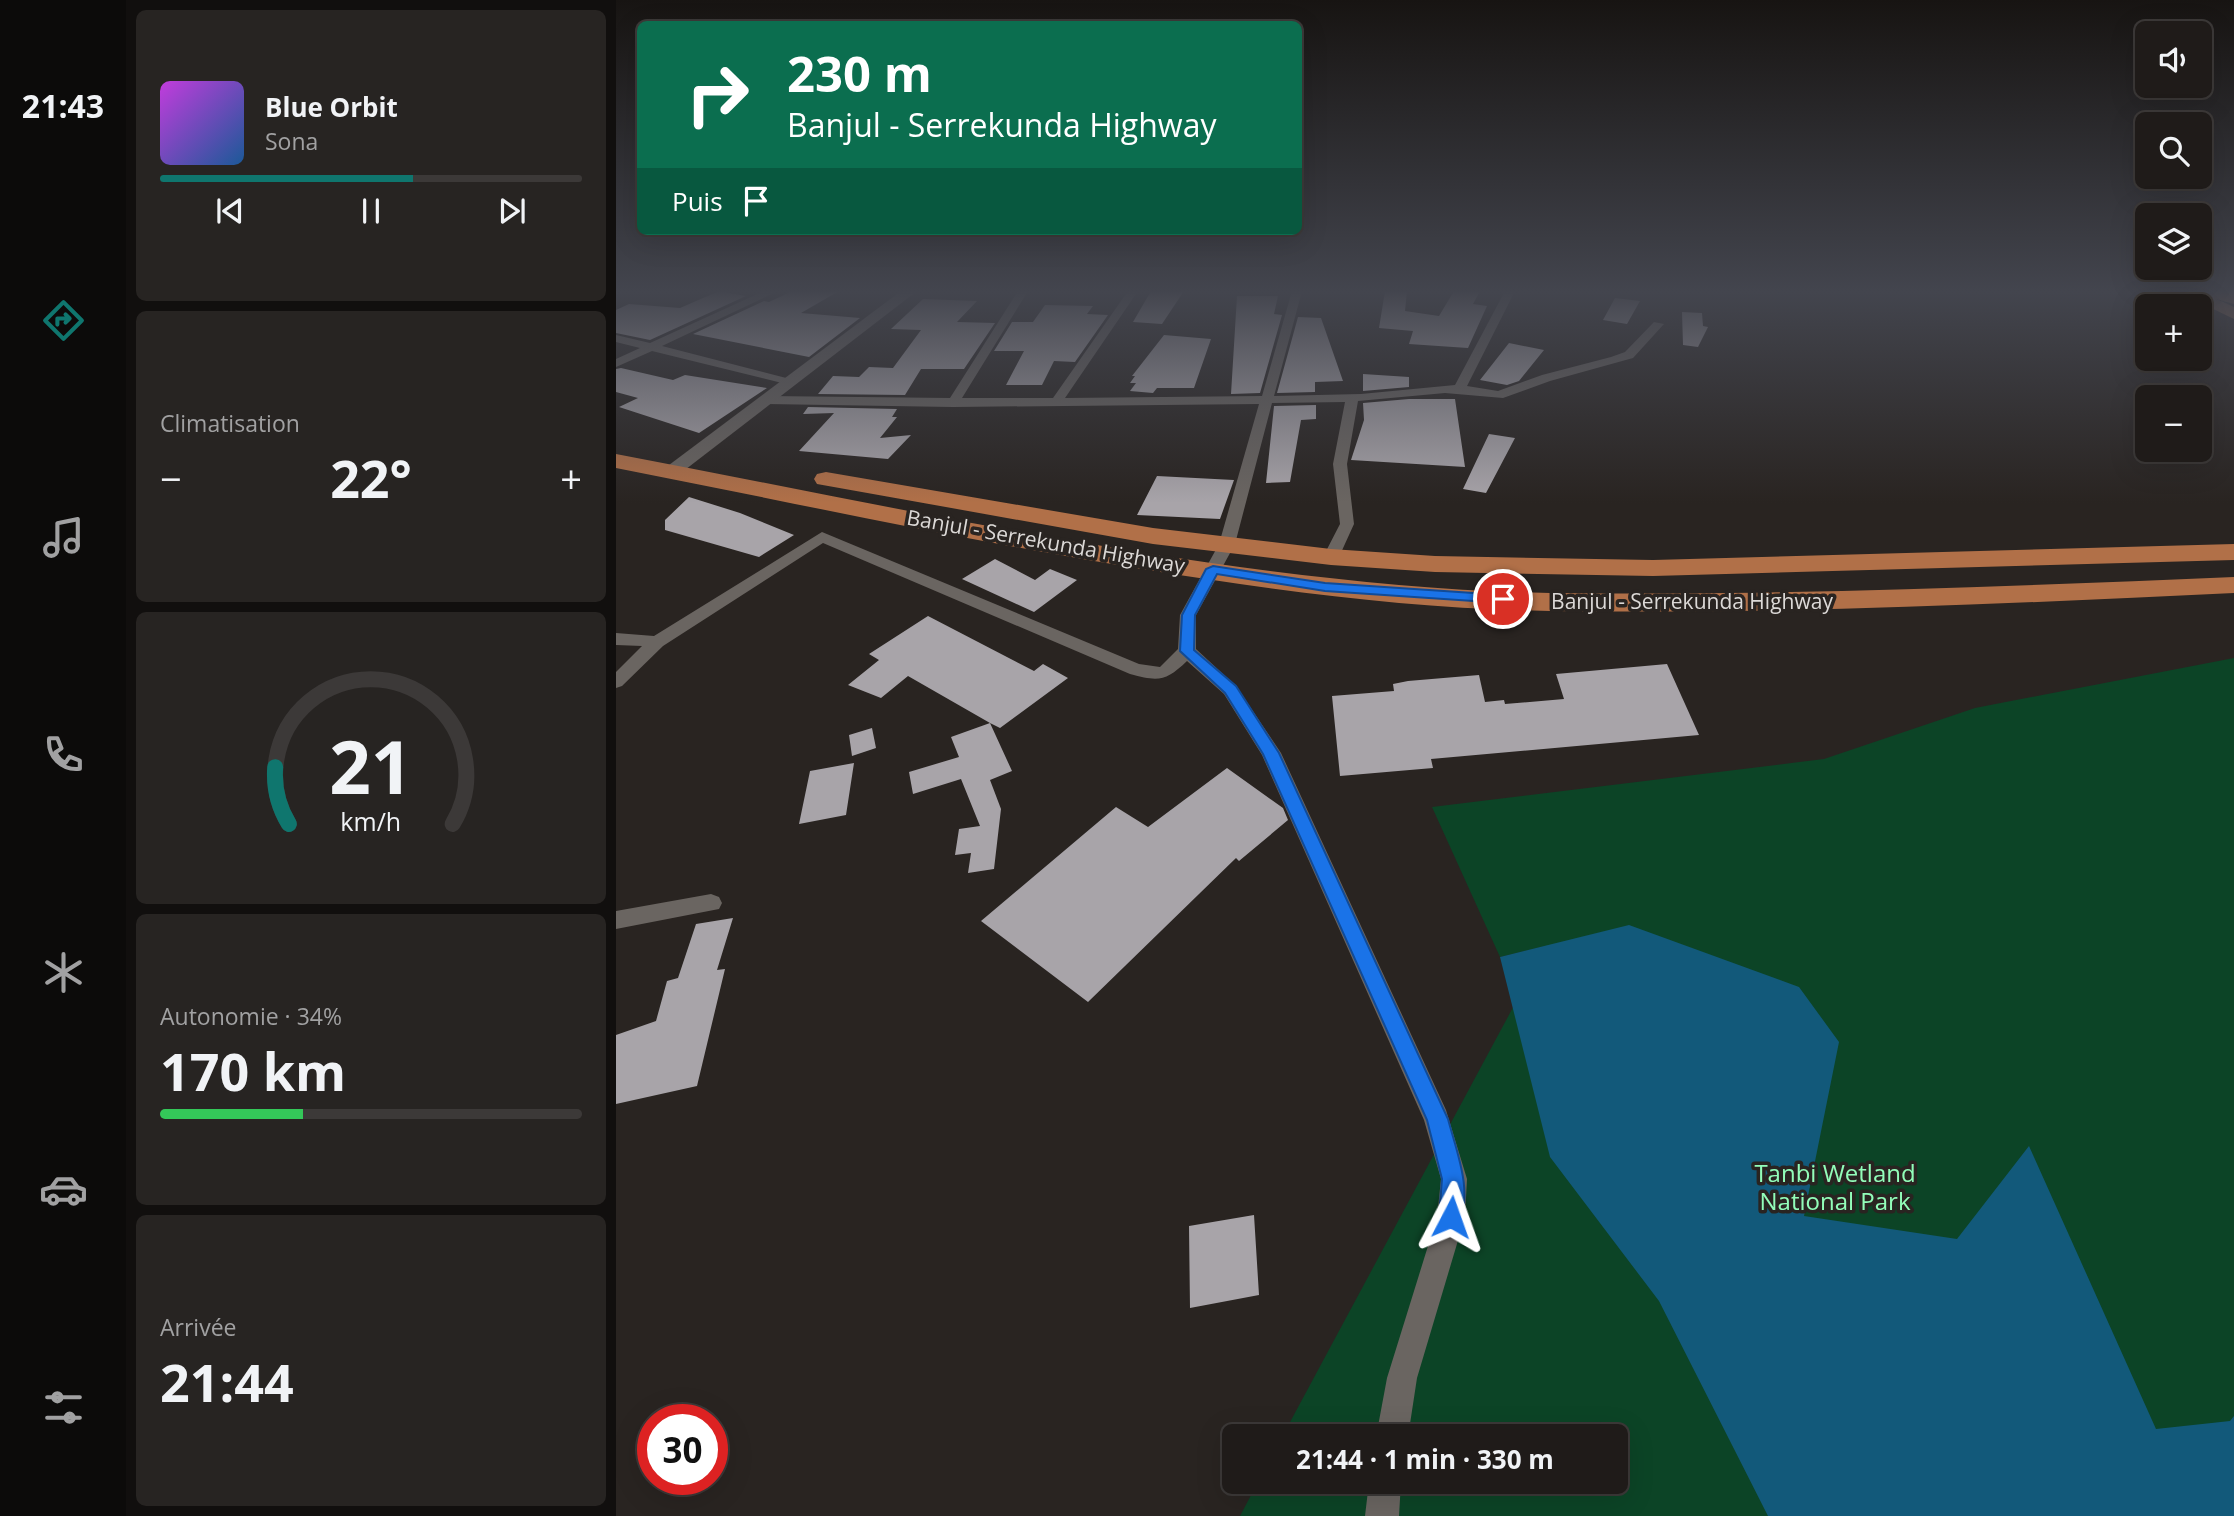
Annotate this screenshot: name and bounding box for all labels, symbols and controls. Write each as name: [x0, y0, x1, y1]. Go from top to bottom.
map controls: [2135, 21, 2212, 462]
button: sound: [2135, 21, 2212, 98]
text: 230 m: [787, 40, 932, 106]
icon: right: [672, 49, 763, 140]
text: 21:43: [22, 84, 104, 127]
text: Blue Orbit: [265, 89, 398, 125]
text: Banjul - Serrekunda Highway: [787, 103, 1216, 146]
button: search: [2135, 112, 2212, 189]
text: Sona: [265, 125, 318, 157]
icon: arrive: [737, 182, 775, 220]
text: Puis: [672, 183, 723, 219]
icon: previous: [211, 192, 249, 230]
icon: pause: [352, 192, 390, 230]
icon: next: [493, 192, 531, 230]
button: layers: [2135, 203, 2212, 280]
button: +: [2135, 294, 2212, 371]
icon: directions: [39, 296, 88, 345]
button: −: [2135, 385, 2212, 462]
text: Climatisation: [160, 407, 300, 439]
text: 22°: [330, 442, 412, 513]
text: −: [160, 452, 182, 504]
text: +: [560, 452, 582, 504]
street label: Banjul - Serrekunda Highway: [905, 503, 1188, 579]
icon: music: [39, 513, 88, 562]
pin: [1473, 569, 1533, 629]
icon: arrive: [1484, 580, 1522, 618]
street label: Banjul - Serrekunda Highway: [1551, 587, 1833, 615]
text: 21: [329, 716, 413, 815]
icon: phone: [39, 730, 88, 779]
text: km/h: [341, 804, 401, 838]
icon: climate: [39, 948, 88, 997]
text: Autonomie · 34%: [160, 1000, 342, 1032]
text: 170 km: [160, 1035, 346, 1106]
park label: Tanbi Wetland National Park: [1754, 1156, 1916, 1217]
icon: car: [39, 1165, 88, 1214]
position arrow: [1414, 1180, 1488, 1254]
text: Arrivée: [160, 1311, 236, 1343]
text: 21:44: [160, 1346, 294, 1417]
icon: filters: [39, 1383, 88, 1432]
speed limit sign: 30: [637, 1404, 728, 1495]
text: 21:44 · 1 min · 330 m: [1296, 1441, 1554, 1477]

